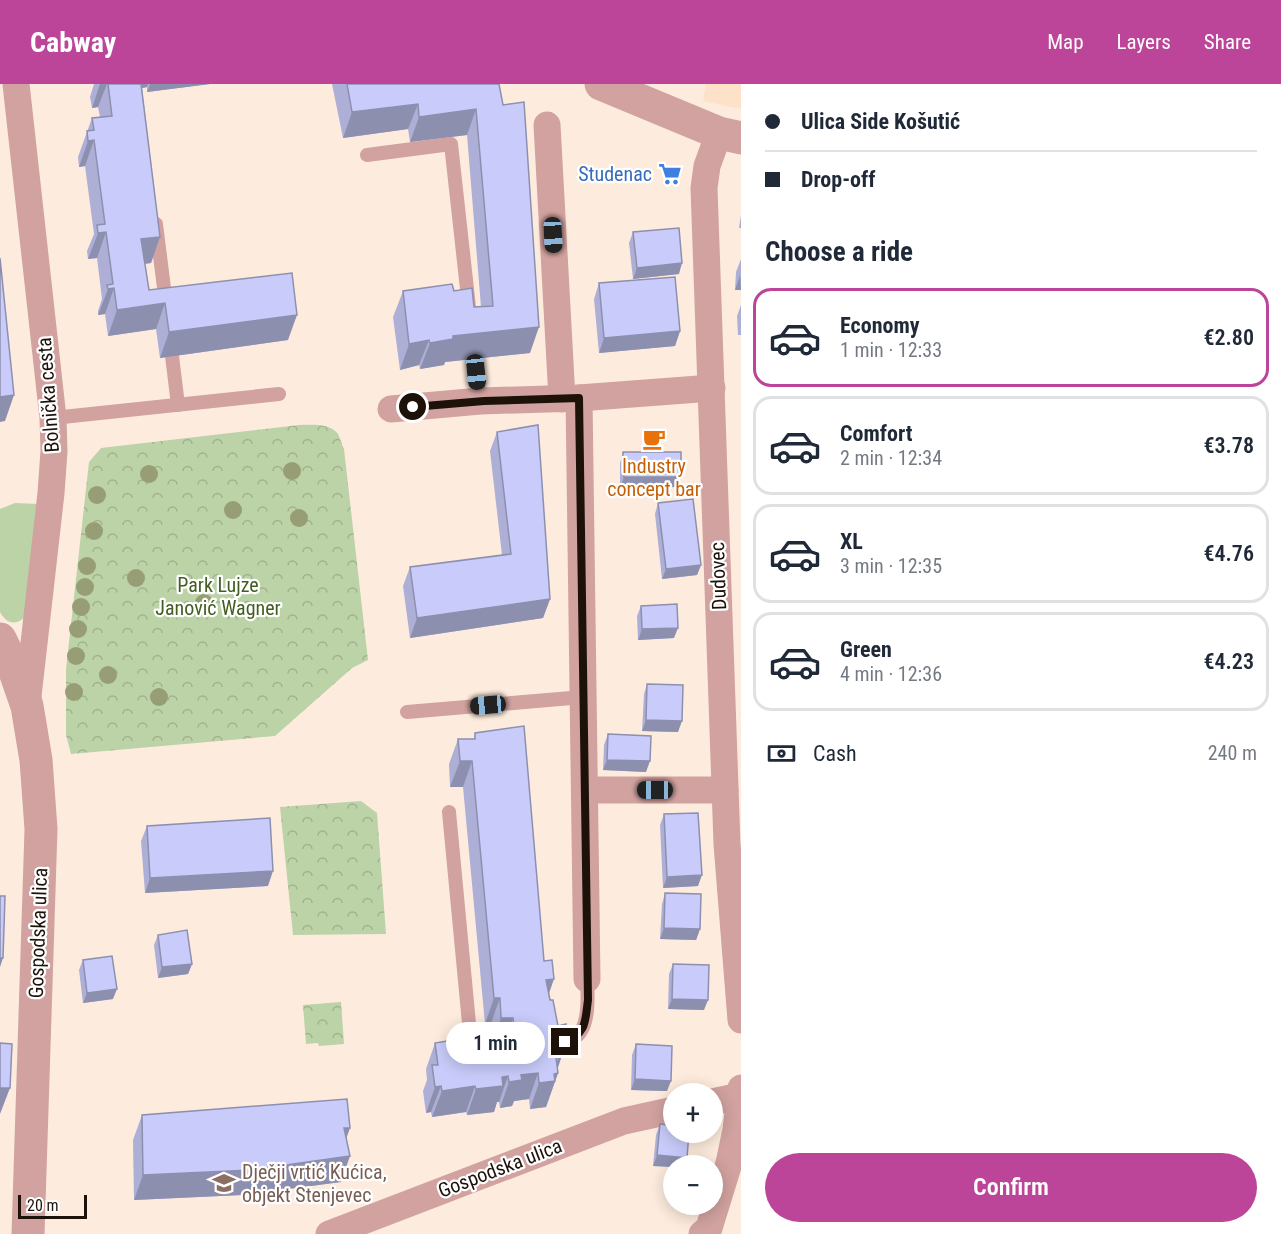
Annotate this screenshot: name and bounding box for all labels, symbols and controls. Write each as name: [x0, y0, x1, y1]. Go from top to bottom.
text: Cabway: [30, 26, 116, 59]
text: Map: [1047, 30, 1084, 54]
text: Layers: [1117, 30, 1171, 54]
text: Share: [1204, 30, 1251, 54]
text: Ulica Side Košutić: [801, 109, 960, 134]
supermarket icon: Studenac: [657, 161, 683, 187]
place label: Studenac: [578, 162, 652, 186]
text: Drop-off: [801, 167, 875, 192]
car: [543, 217, 563, 253]
text: Choose a ride: [765, 236, 913, 268]
icon: car: [768, 311, 822, 365]
text: Economy: [840, 313, 920, 338]
text: €2.80: [1203, 325, 1254, 350]
street label: Bolnička cesta: [32, 337, 64, 453]
text: 1 min · 12:33: [840, 338, 942, 362]
car: [465, 353, 487, 391]
route start: [399, 393, 426, 420]
icon: car: [768, 419, 822, 473]
text: Comfort: [840, 421, 913, 446]
cafe icon: Industry concept bar: [641, 426, 667, 452]
text: €3.78: [1203, 433, 1254, 458]
text: 2 min · 12:34: [840, 446, 942, 470]
place label: Industry concept bar: [607, 454, 701, 501]
icon: car: [768, 527, 822, 581]
text: XL: [840, 529, 863, 554]
text: €4.76: [1203, 541, 1254, 566]
street label: Dudovec: [705, 542, 731, 610]
text: 3 min · 12:35: [840, 554, 942, 578]
park label: Park Lujze Janović Wagner: [155, 573, 281, 620]
icon: car: [768, 635, 822, 689]
text: Green: [840, 637, 892, 662]
text: €4.23: [1203, 649, 1254, 674]
text: 4 min · 12:36: [840, 662, 942, 686]
car: [469, 694, 507, 716]
icon: cash: [765, 737, 798, 770]
text: Cash: [813, 741, 857, 766]
text: 240 m: [1208, 741, 1257, 765]
car: [637, 781, 673, 799]
street label: Gospodska ulica: [24, 867, 52, 999]
callout: 1 min: [445, 1021, 544, 1063]
route end: [551, 1028, 578, 1055]
text: 1 min: [473, 1031, 518, 1055]
map controls: [663, 1083, 723, 1215]
button: +: [663, 1083, 723, 1143]
street label: Gospodska ulica: [435, 1133, 565, 1203]
button: Confirm: [765, 1153, 1257, 1222]
button: −: [663, 1155, 723, 1215]
place label: Dječji vrtić Kućica, objekt Stenjevec: [242, 1160, 387, 1207]
school or university icon: Dječji vrtić Kućica, objekt Stenjevec: [211, 1170, 237, 1196]
scale bar: [18, 1192, 87, 1220]
text: 20 m: [27, 1196, 59, 1215]

